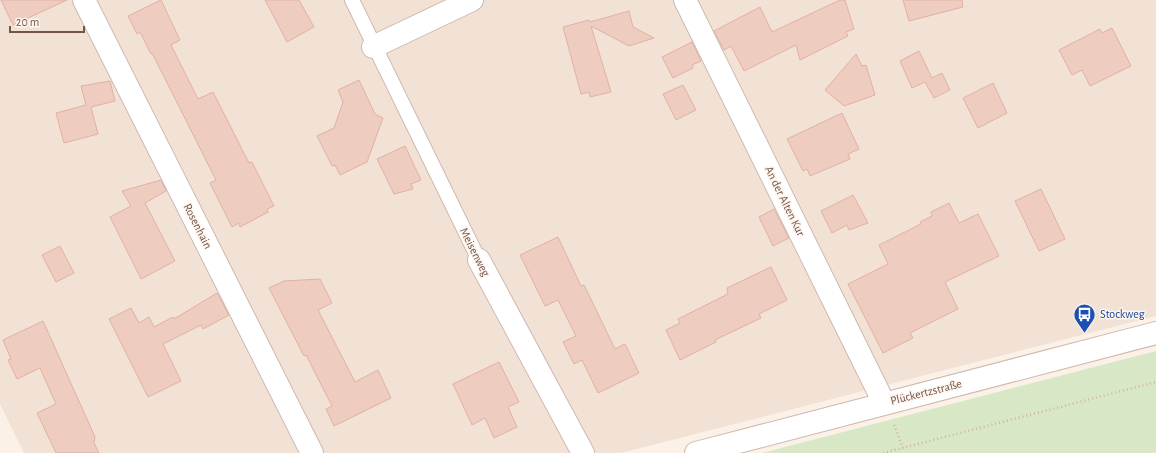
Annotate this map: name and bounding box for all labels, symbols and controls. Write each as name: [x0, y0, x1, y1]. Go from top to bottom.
scale bar: [10, 8, 84, 34]
text: 20 m: [16, 16, 39, 28]
street label: An der Alten Kur: [763, 164, 807, 238]
street label: Rosenhain: [181, 201, 215, 251]
street label: Meisenweg: [458, 226, 492, 278]
bus stop icon: Stockweg: [1071, 301, 1097, 334]
place label: Stockweg: [1100, 308, 1145, 320]
street label: Plückertzstraße: [889, 377, 963, 407]

